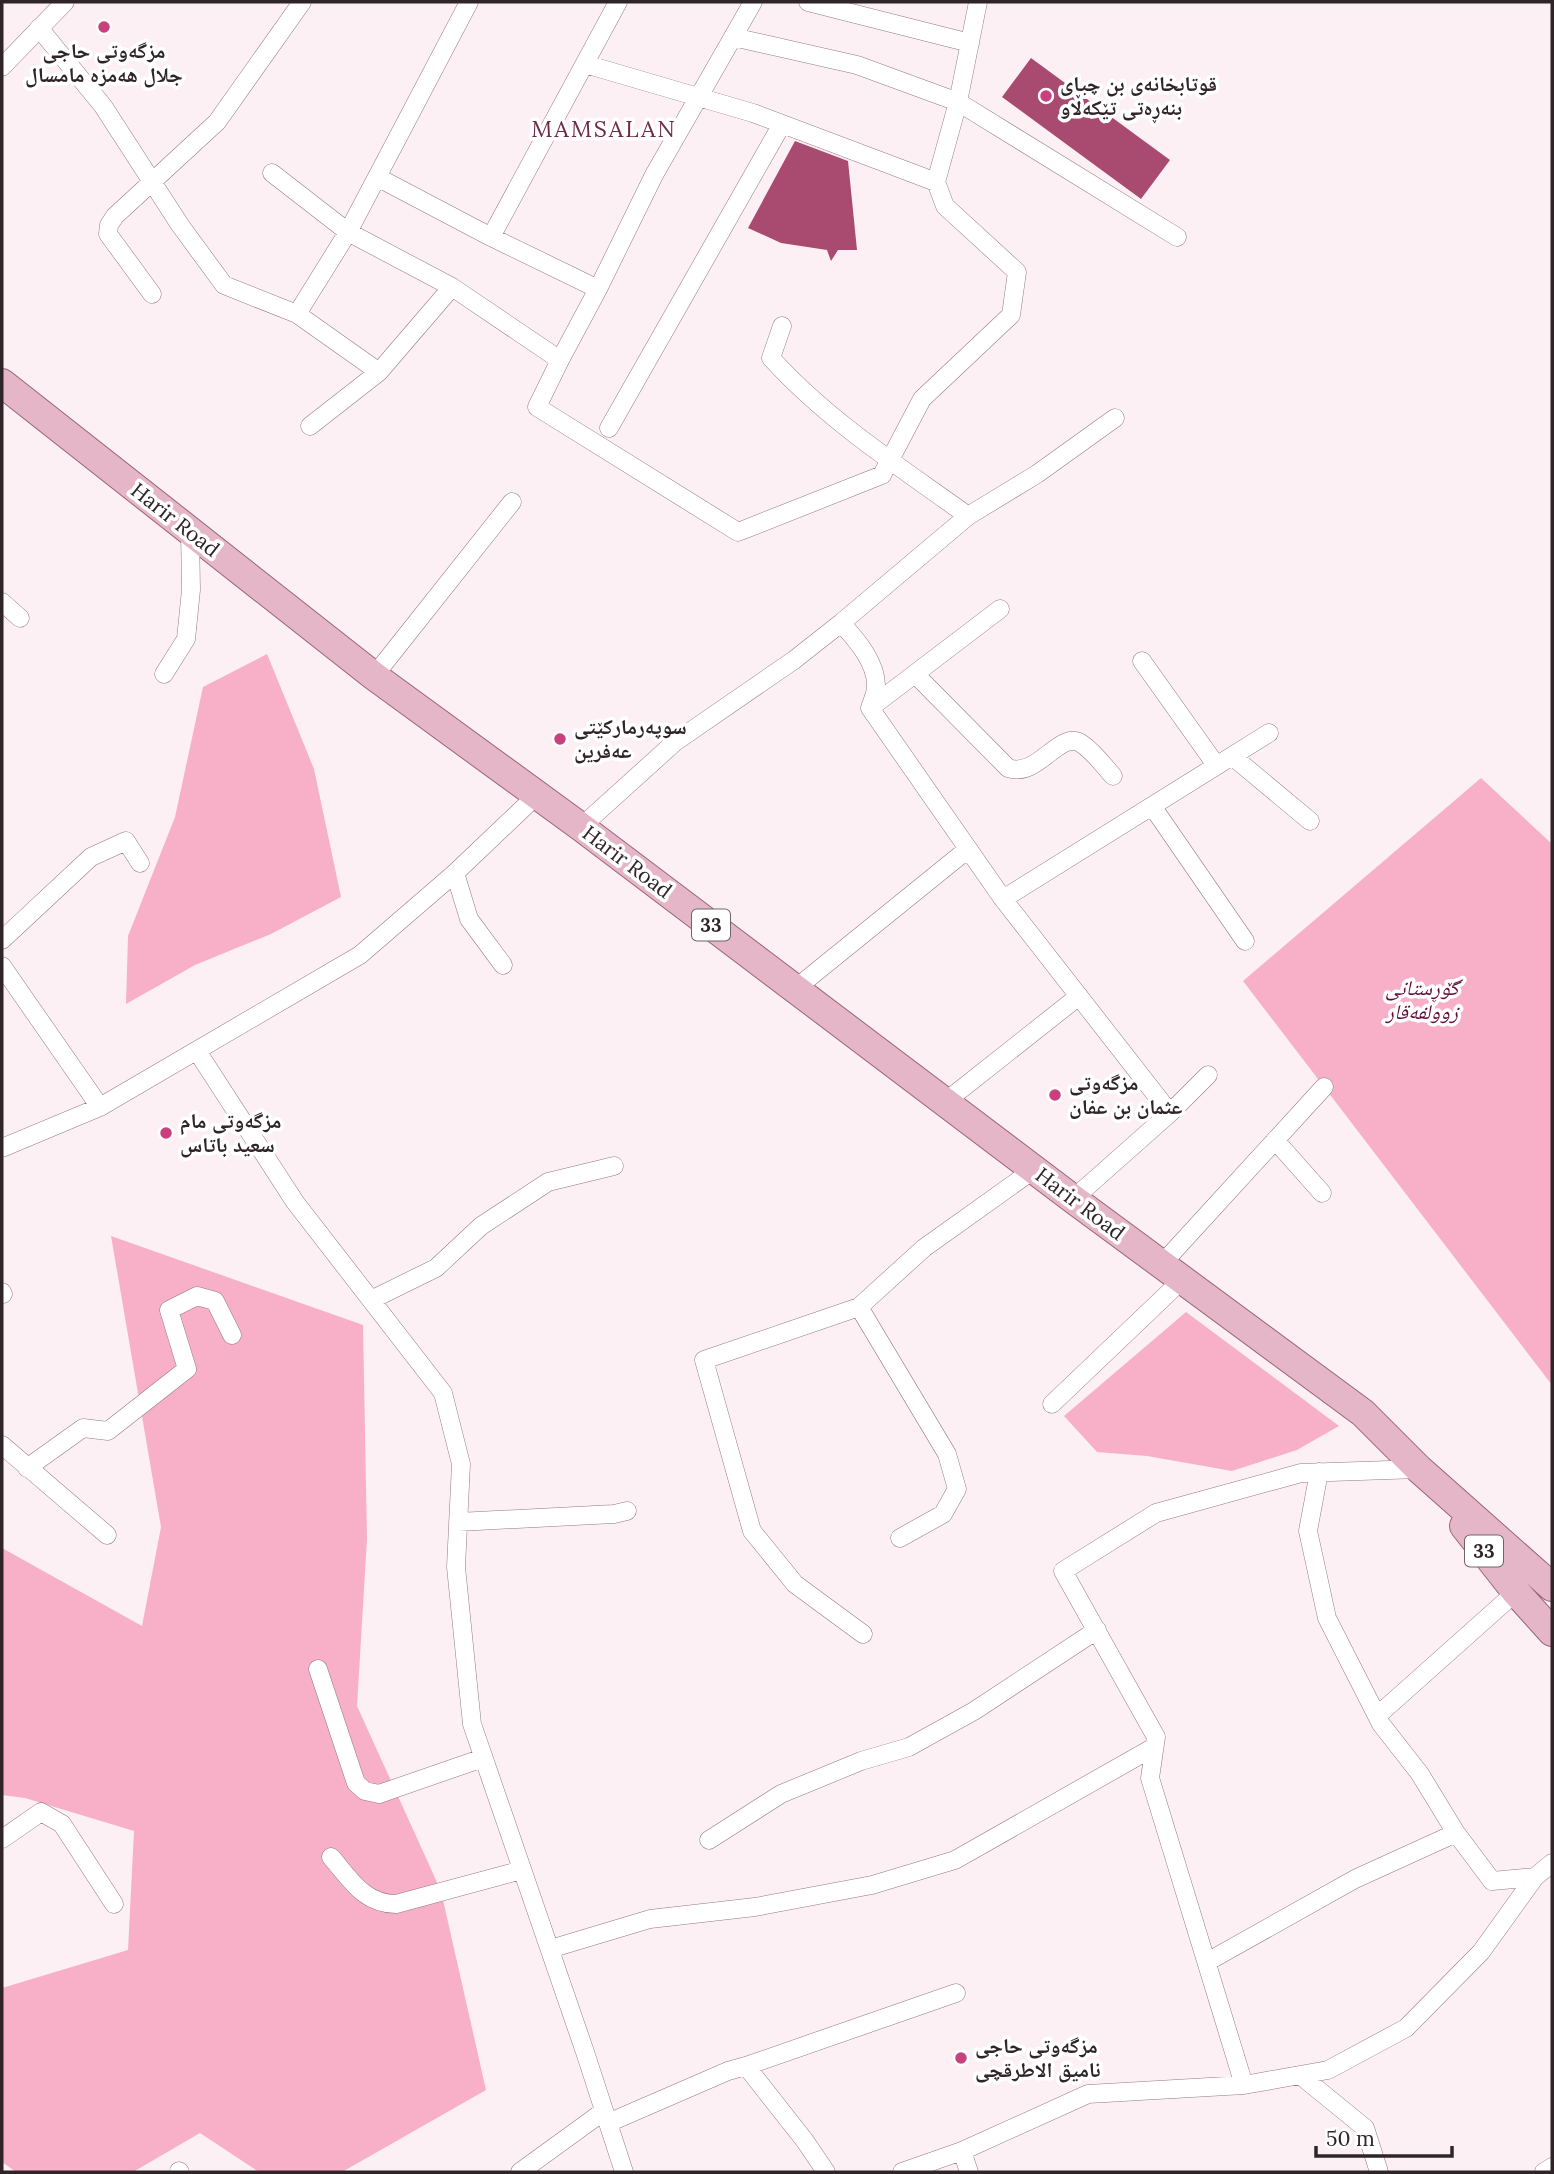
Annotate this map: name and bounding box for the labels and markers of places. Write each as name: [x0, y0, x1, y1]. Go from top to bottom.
marker: مزگەوتی حاجی جلال هەمزە مامسال: [96, 19, 112, 35]
place label: مزگەوتی حاجی جلال هەمزە مامسال: [25, 37, 183, 88]
place label: قوتابخانەی بن چیای بنەڕەتی تێکەڵاو: [1060, 70, 1217, 124]
marker: قوتابخانەی بن چیای بنەڕەتی تێکەڵاو: [1038, 88, 1054, 104]
place label: سوپەرمارکێتی عەفرین: [574, 713, 687, 764]
marker: سوپەرمارکێتی عەفرین: [552, 731, 568, 747]
place label: مزگەوتی عثمان بن عفان: [1069, 1069, 1183, 1120]
marker: مزگەوتی عثمان بن عفان: [1047, 1087, 1063, 1103]
place label: مزگەوتی مام سعید باتاس: [180, 1107, 282, 1158]
marker: مزگەوتی مام سعید باتاس: [158, 1125, 174, 1141]
place label: مزگەوتی حاجی نامیق الاطرقچی: [975, 2032, 1101, 2083]
marker: مزگەوتی حاجی نامیق الاطرقچی: [953, 2050, 969, 2066]

